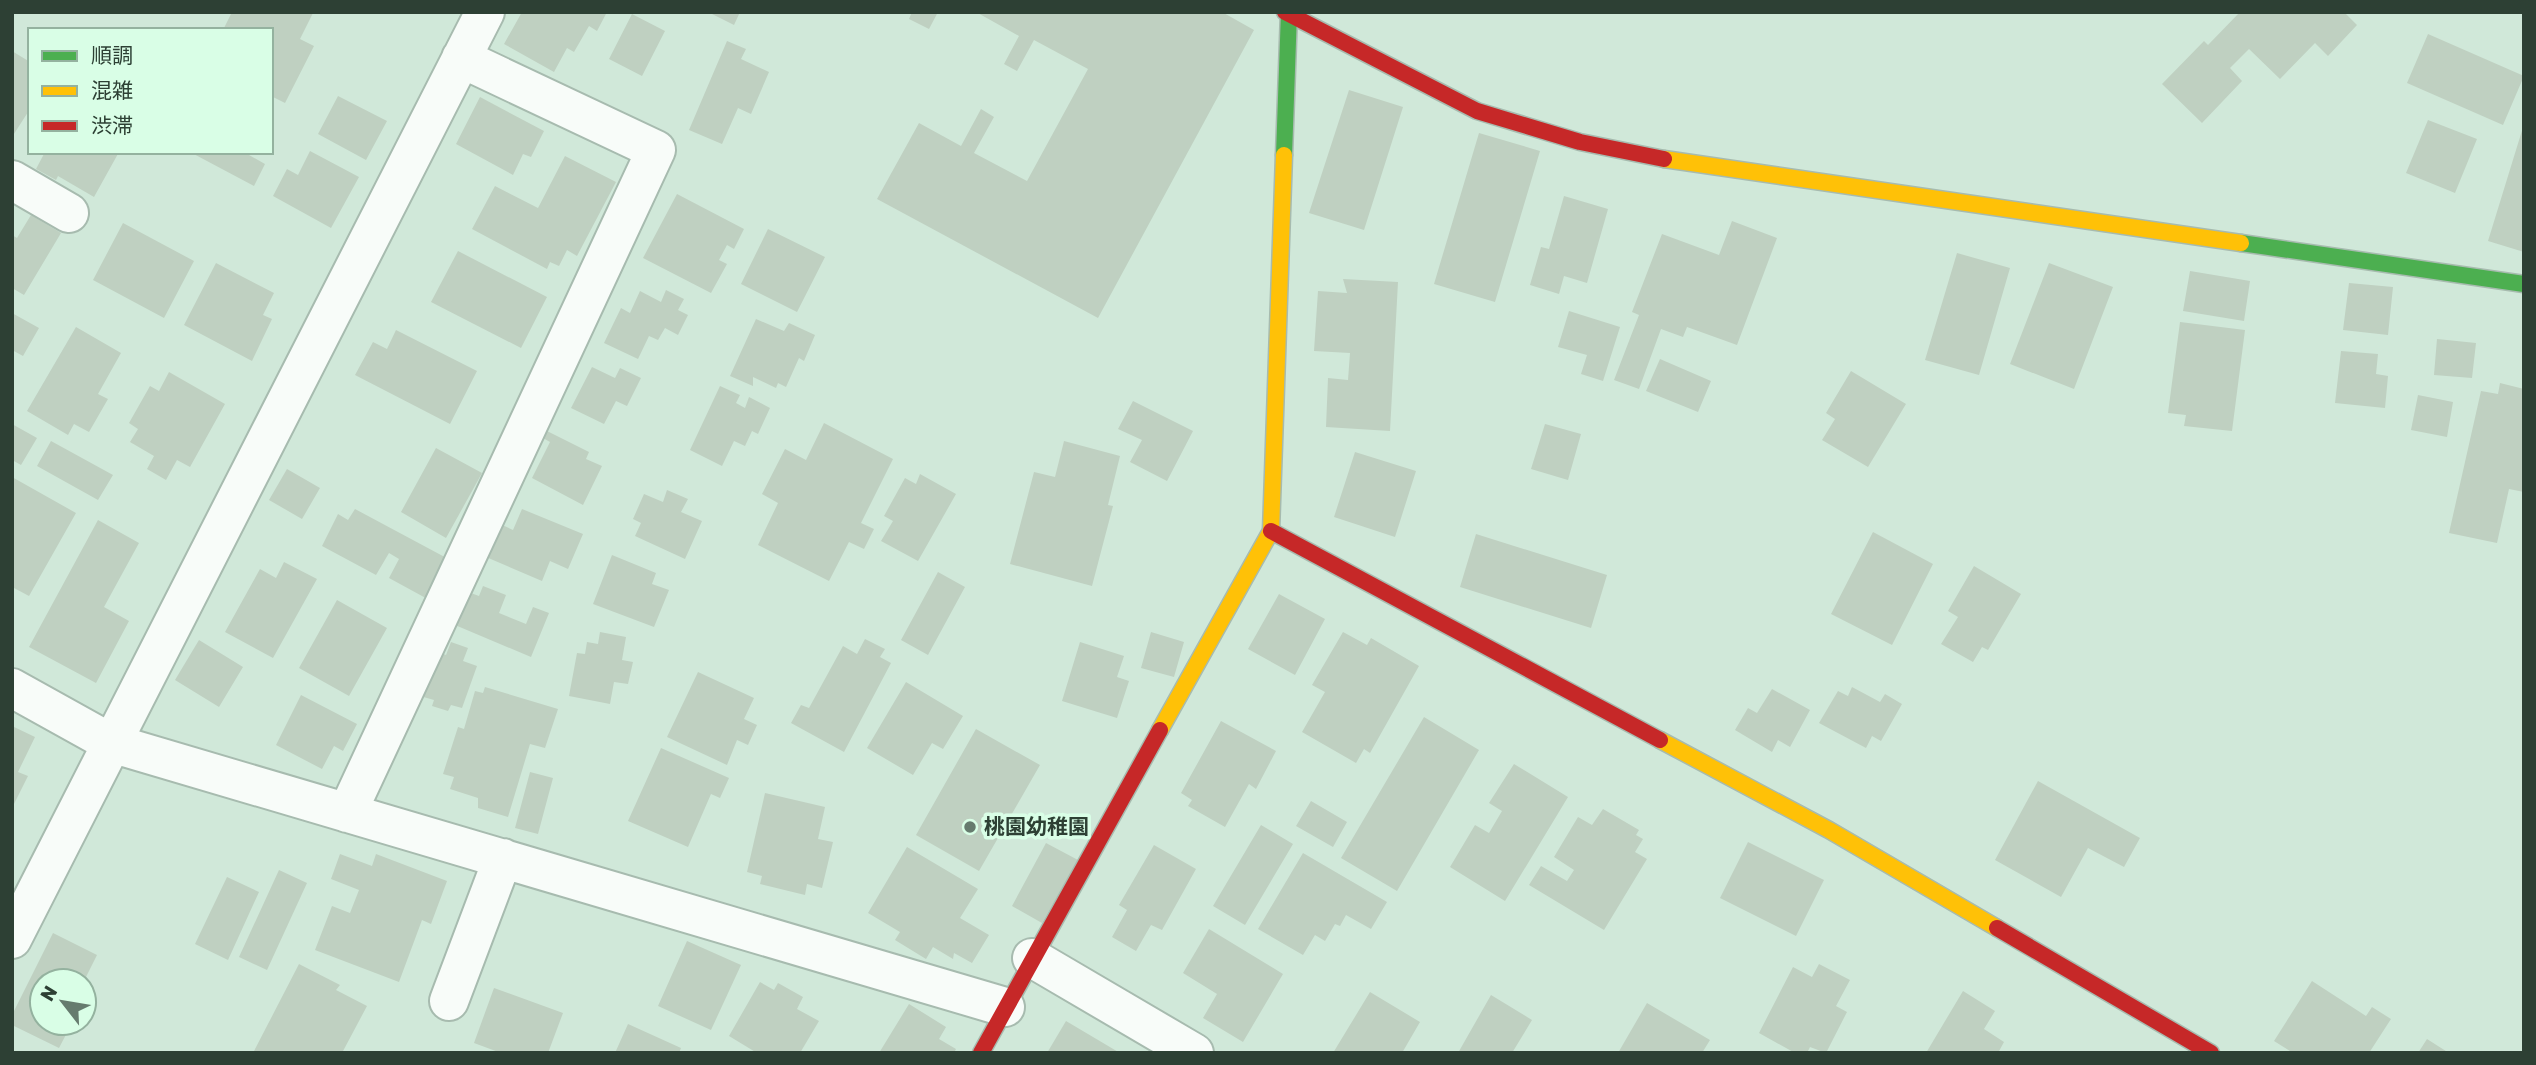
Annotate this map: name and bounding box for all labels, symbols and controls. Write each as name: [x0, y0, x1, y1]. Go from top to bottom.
legend: [28, 28, 273, 154]
text: 順調: [91, 43, 133, 68]
text: 混雑: [91, 78, 133, 103]
text: 渋滞: [91, 113, 133, 138]
place label: 桃園幼稚園: [984, 814, 1089, 839]
marker: 桃園幼稚園: [962, 819, 978, 835]
north arrow: [28, 967, 98, 1037]
text: N: [35, 982, 62, 1005]

